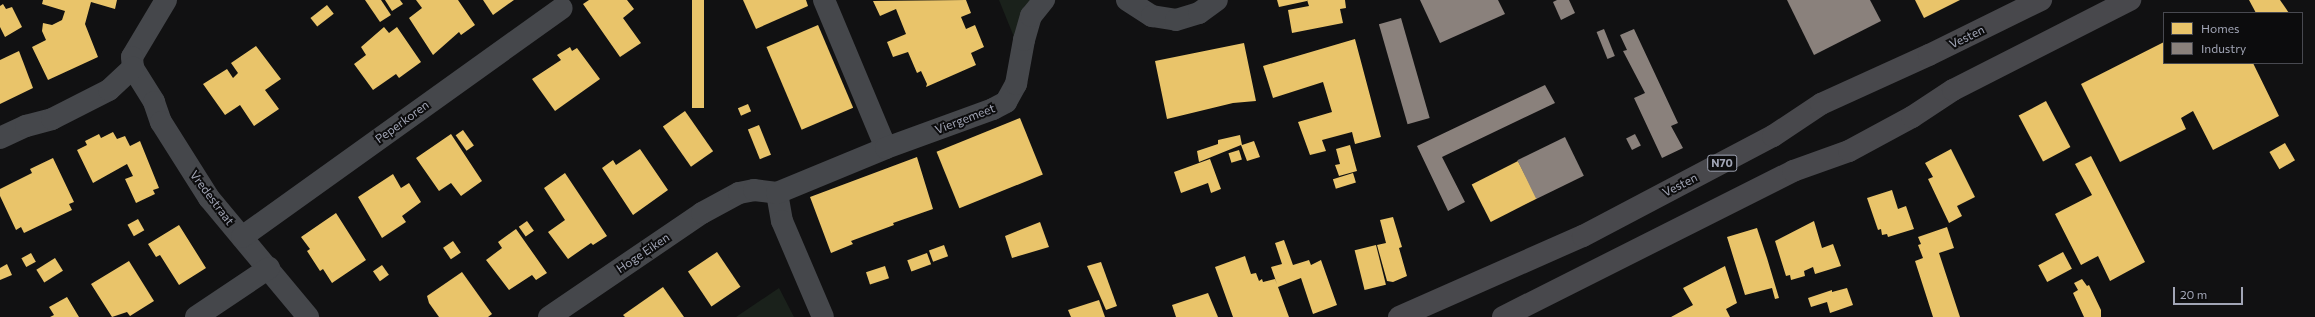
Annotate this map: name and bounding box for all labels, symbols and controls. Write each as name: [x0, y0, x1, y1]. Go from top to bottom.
legend: [2163, 12, 2303, 64]
text: Homes: [2201, 21, 2239, 35]
street label: Vesten: [1947, 22, 1987, 52]
text: Industry: [2201, 41, 2246, 55]
street label: Peperkoren: [372, 98, 432, 146]
street label: Viergemeet: [933, 101, 997, 137]
road number: N70: [1707, 154, 1737, 172]
street label: Vredestraat: [187, 168, 237, 228]
street label: Vesten: [1660, 170, 1700, 200]
street label: Hoge Eiken: [614, 230, 672, 276]
scale bar: [2175, 279, 2245, 305]
text: 20 m: [2180, 287, 2207, 301]

